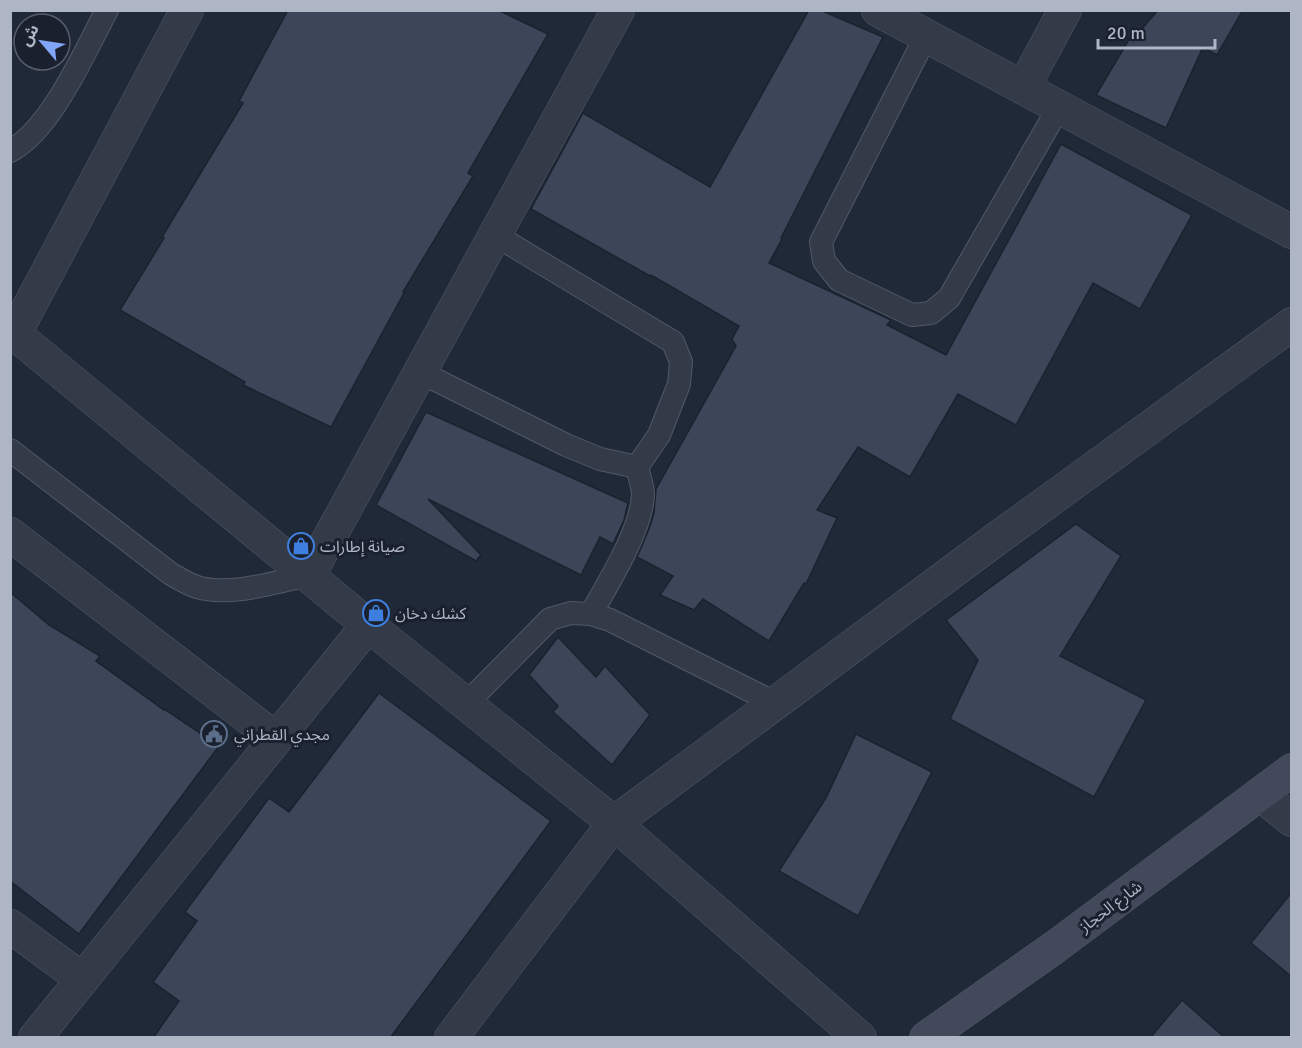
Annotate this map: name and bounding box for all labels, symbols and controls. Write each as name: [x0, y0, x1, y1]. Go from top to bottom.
north arrow: [12, 12, 72, 72]
scale bar: [1098, 12, 1215, 50]
text: ش: [16, 21, 44, 50]
text: 20 m: [1107, 22, 1145, 44]
shop icon: صيانة إطارات: [286, 531, 316, 561]
place label: صيانة إطارات: [320, 537, 405, 557]
shop icon: كشك دخان: [361, 598, 391, 628]
place label: كشك دخان: [395, 604, 467, 624]
public building icon: مجدي القطراني: [199, 719, 229, 749]
place label: مجدي القطراني: [234, 725, 330, 747]
street label: شارع الحجاز: [1074, 877, 1147, 939]

